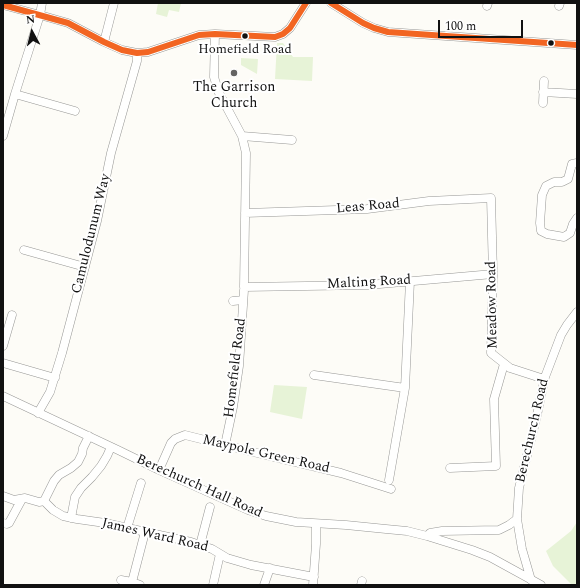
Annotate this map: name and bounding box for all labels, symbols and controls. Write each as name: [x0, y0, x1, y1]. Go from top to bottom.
text: N: [25, 11, 36, 29]
north arrow: [12, 12, 52, 52]
scale bar: [440, 12, 525, 38]
text: 100 m: [445, 17, 476, 36]
marker: Homefield Road: [240, 31, 250, 41]
unlabelled marker: [546, 38, 556, 48]
place label: Homefield Road: [198, 42, 292, 58]
marker: The Garrison Church: [229, 68, 239, 78]
place label: The Garrison Church: [193, 80, 275, 112]
street label: Camulodunum Way: [69, 172, 115, 296]
street label: Leas Road: [336, 196, 400, 218]
street label: Meadow Road: [484, 261, 502, 349]
street label: Malting Road: [326, 272, 412, 294]
street label: Homefield Road: [222, 317, 250, 419]
street label: Berechurch Road: [513, 377, 553, 485]
street label: Maypole Green Road: [201, 432, 331, 478]
street label: Berechurch Hall Road: [133, 452, 265, 522]
street label: James Ward Road: [100, 516, 210, 556]

